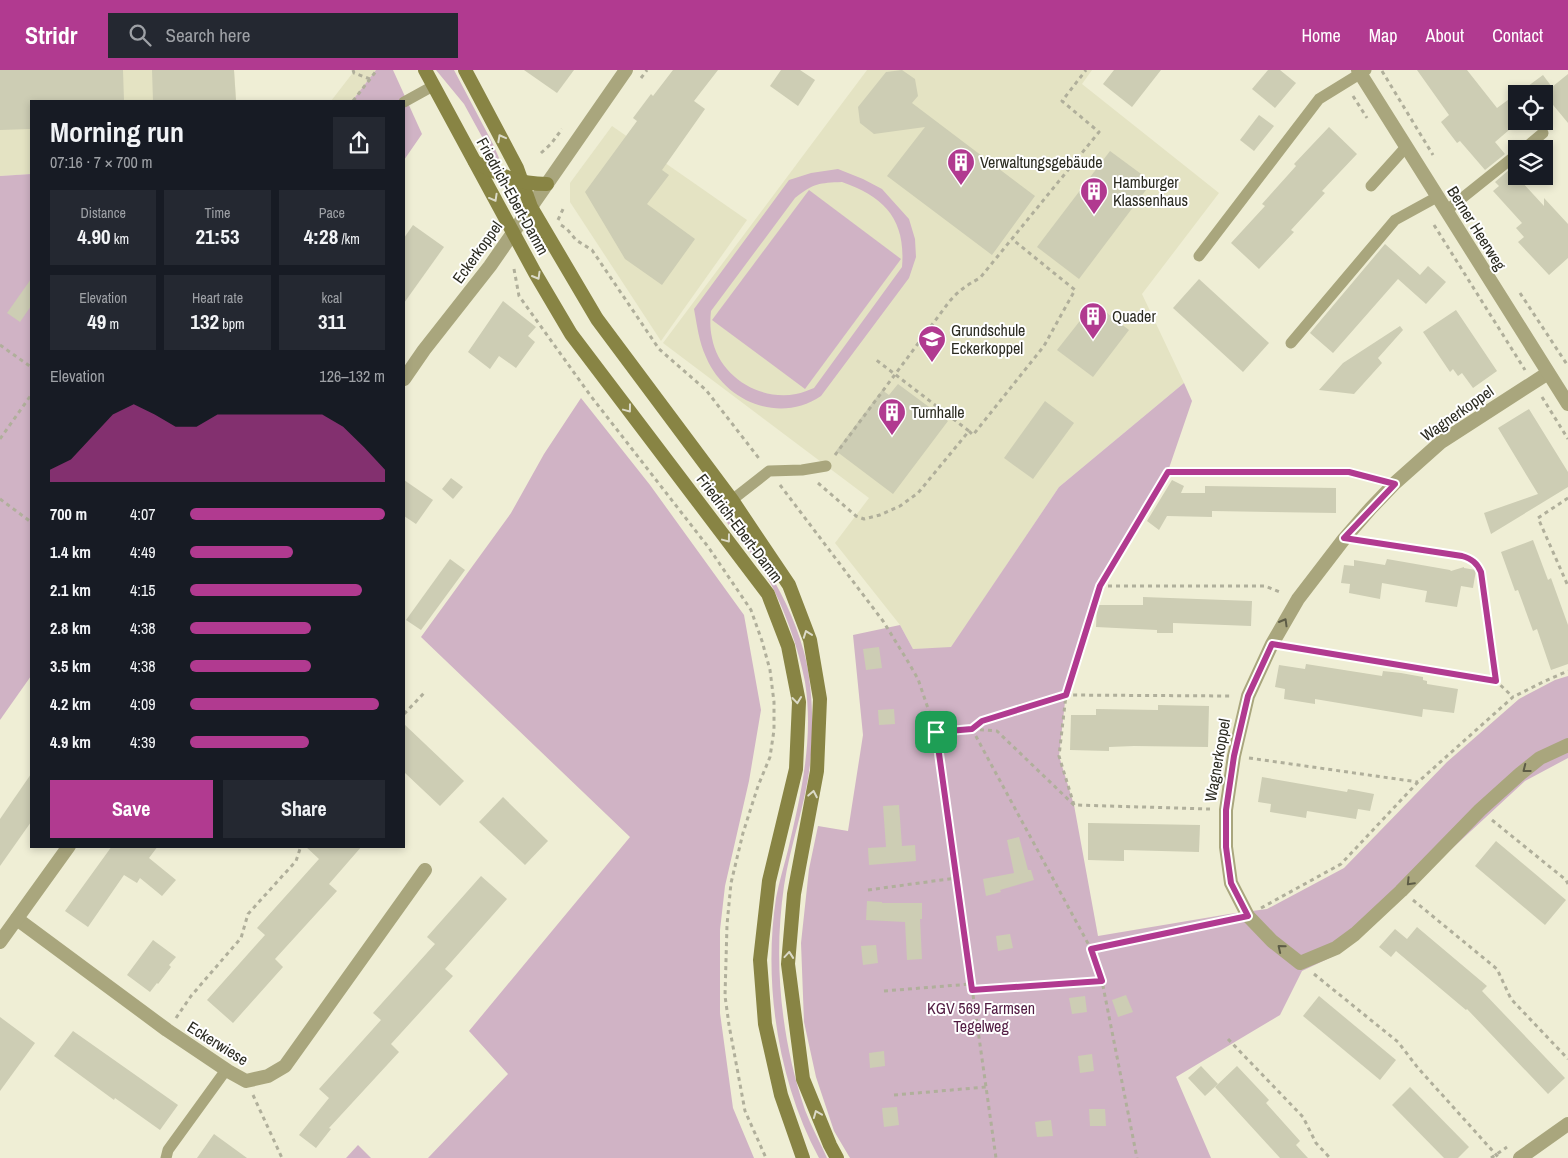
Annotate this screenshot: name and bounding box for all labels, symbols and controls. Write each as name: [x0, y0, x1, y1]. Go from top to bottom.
search box: [108, 13, 458, 58]
text: Stridr: [25, 19, 78, 51]
icon: search: [126, 21, 154, 49]
text: Search here: [166, 22, 250, 48]
text: Home: [1301, 23, 1341, 48]
text: Map: [1369, 23, 1398, 48]
text: About: [1426, 23, 1464, 48]
text: Contact: [1492, 23, 1543, 48]
map controls: [1508, 85, 1553, 185]
button: locate: [1508, 85, 1553, 130]
text: Morning run: [50, 113, 184, 151]
button: share: [333, 117, 385, 169]
street label: Friedrich-Ebert-Damm: [472, 133, 554, 259]
one-way arrow: [497, 134, 507, 143]
button: layers: [1508, 140, 1553, 185]
building icon: Verwaltungsgebäude: [946, 147, 976, 186]
text: 07:16 · 7 × 700 m: [50, 151, 153, 173]
place label: Verwaltungsgebäude: [980, 151, 1103, 173]
place label: Hamburger Klassenhaus: [1113, 171, 1188, 211]
building icon: Hamburger Klassenhaus: [1079, 176, 1109, 215]
street label: Berner Heerweg: [1442, 182, 1512, 275]
one-way arrow: [488, 192, 498, 201]
text: Distance: [81, 204, 126, 222]
text: Time: [205, 204, 230, 222]
text: Pace: [319, 204, 345, 222]
street label: Eckerkoppel: [447, 216, 507, 288]
text: 4.90: [77, 222, 111, 251]
text: 21:53: [195, 222, 240, 251]
text: 4:28: [304, 222, 338, 251]
text: km: [111, 230, 129, 248]
text: /km: [338, 230, 360, 248]
one-way arrow: [530, 270, 540, 279]
text: Elevation: [79, 289, 127, 307]
text: Heart rate: [192, 289, 243, 307]
text: kcal: [322, 289, 342, 307]
building icon: Quader: [1078, 301, 1108, 340]
place label: Quader: [1112, 305, 1156, 327]
text: 49: [87, 307, 106, 336]
text: 132: [190, 307, 219, 336]
text: 311: [318, 307, 346, 336]
text: m: [106, 315, 119, 333]
text: bpm: [219, 315, 245, 333]
place label: Grundschule Eckerkoppel: [951, 319, 1025, 359]
school or university icon: Grundschule Eckerkoppel: [917, 324, 947, 363]
text: Elevation: [50, 365, 105, 387]
text: 126–132 m: [319, 365, 385, 387]
street label: Wagnerkoppel: [1416, 380, 1498, 446]
building icon: Turnhalle: [877, 397, 907, 436]
place label: Turnhalle: [911, 401, 965, 423]
one-way arrow: [623, 403, 631, 412]
street label: Friedrich-Ebert-Damm: [692, 469, 788, 587]
text: 700 m: [50, 503, 87, 525]
text: 4:07: [130, 503, 156, 525]
one-way arrow: [721, 533, 729, 542]
text: 1.4 km: [50, 541, 91, 563]
text: 4:49: [130, 541, 156, 563]
text: 2.1 km: [50, 579, 91, 601]
text: 4:15: [130, 579, 156, 601]
text: 2.8 km: [50, 617, 91, 639]
text: 4:38: [130, 617, 156, 639]
one-way arrow: [1278, 618, 1288, 627]
one-way arrow: [803, 630, 813, 638]
text: 3.5 km: [50, 655, 91, 677]
text: 4:38: [130, 655, 156, 677]
text: 4.2 km: [50, 693, 91, 715]
text: 4:09: [130, 693, 156, 715]
one-way arrow: [792, 697, 803, 705]
pin: [915, 711, 957, 753]
street label: Wagnerkoppel: [1199, 717, 1235, 803]
icon: arrive: [922, 718, 950, 746]
text: 4.9 km: [50, 731, 91, 753]
text: 4:39: [130, 731, 156, 753]
one-way arrow: [1522, 763, 1532, 772]
button: Save: [50, 780, 213, 838]
button: Share: [223, 780, 385, 838]
one-way arrow: [807, 790, 817, 799]
one-way arrow: [1407, 877, 1416, 886]
one-way arrow: [1277, 944, 1286, 953]
one-way arrow: [783, 951, 794, 959]
park label: KGV 569 Farmsen Tegelweg: [927, 997, 1035, 1037]
street label: Eckerwiese: [183, 1016, 253, 1070]
one-way arrow: [813, 1110, 824, 1119]

